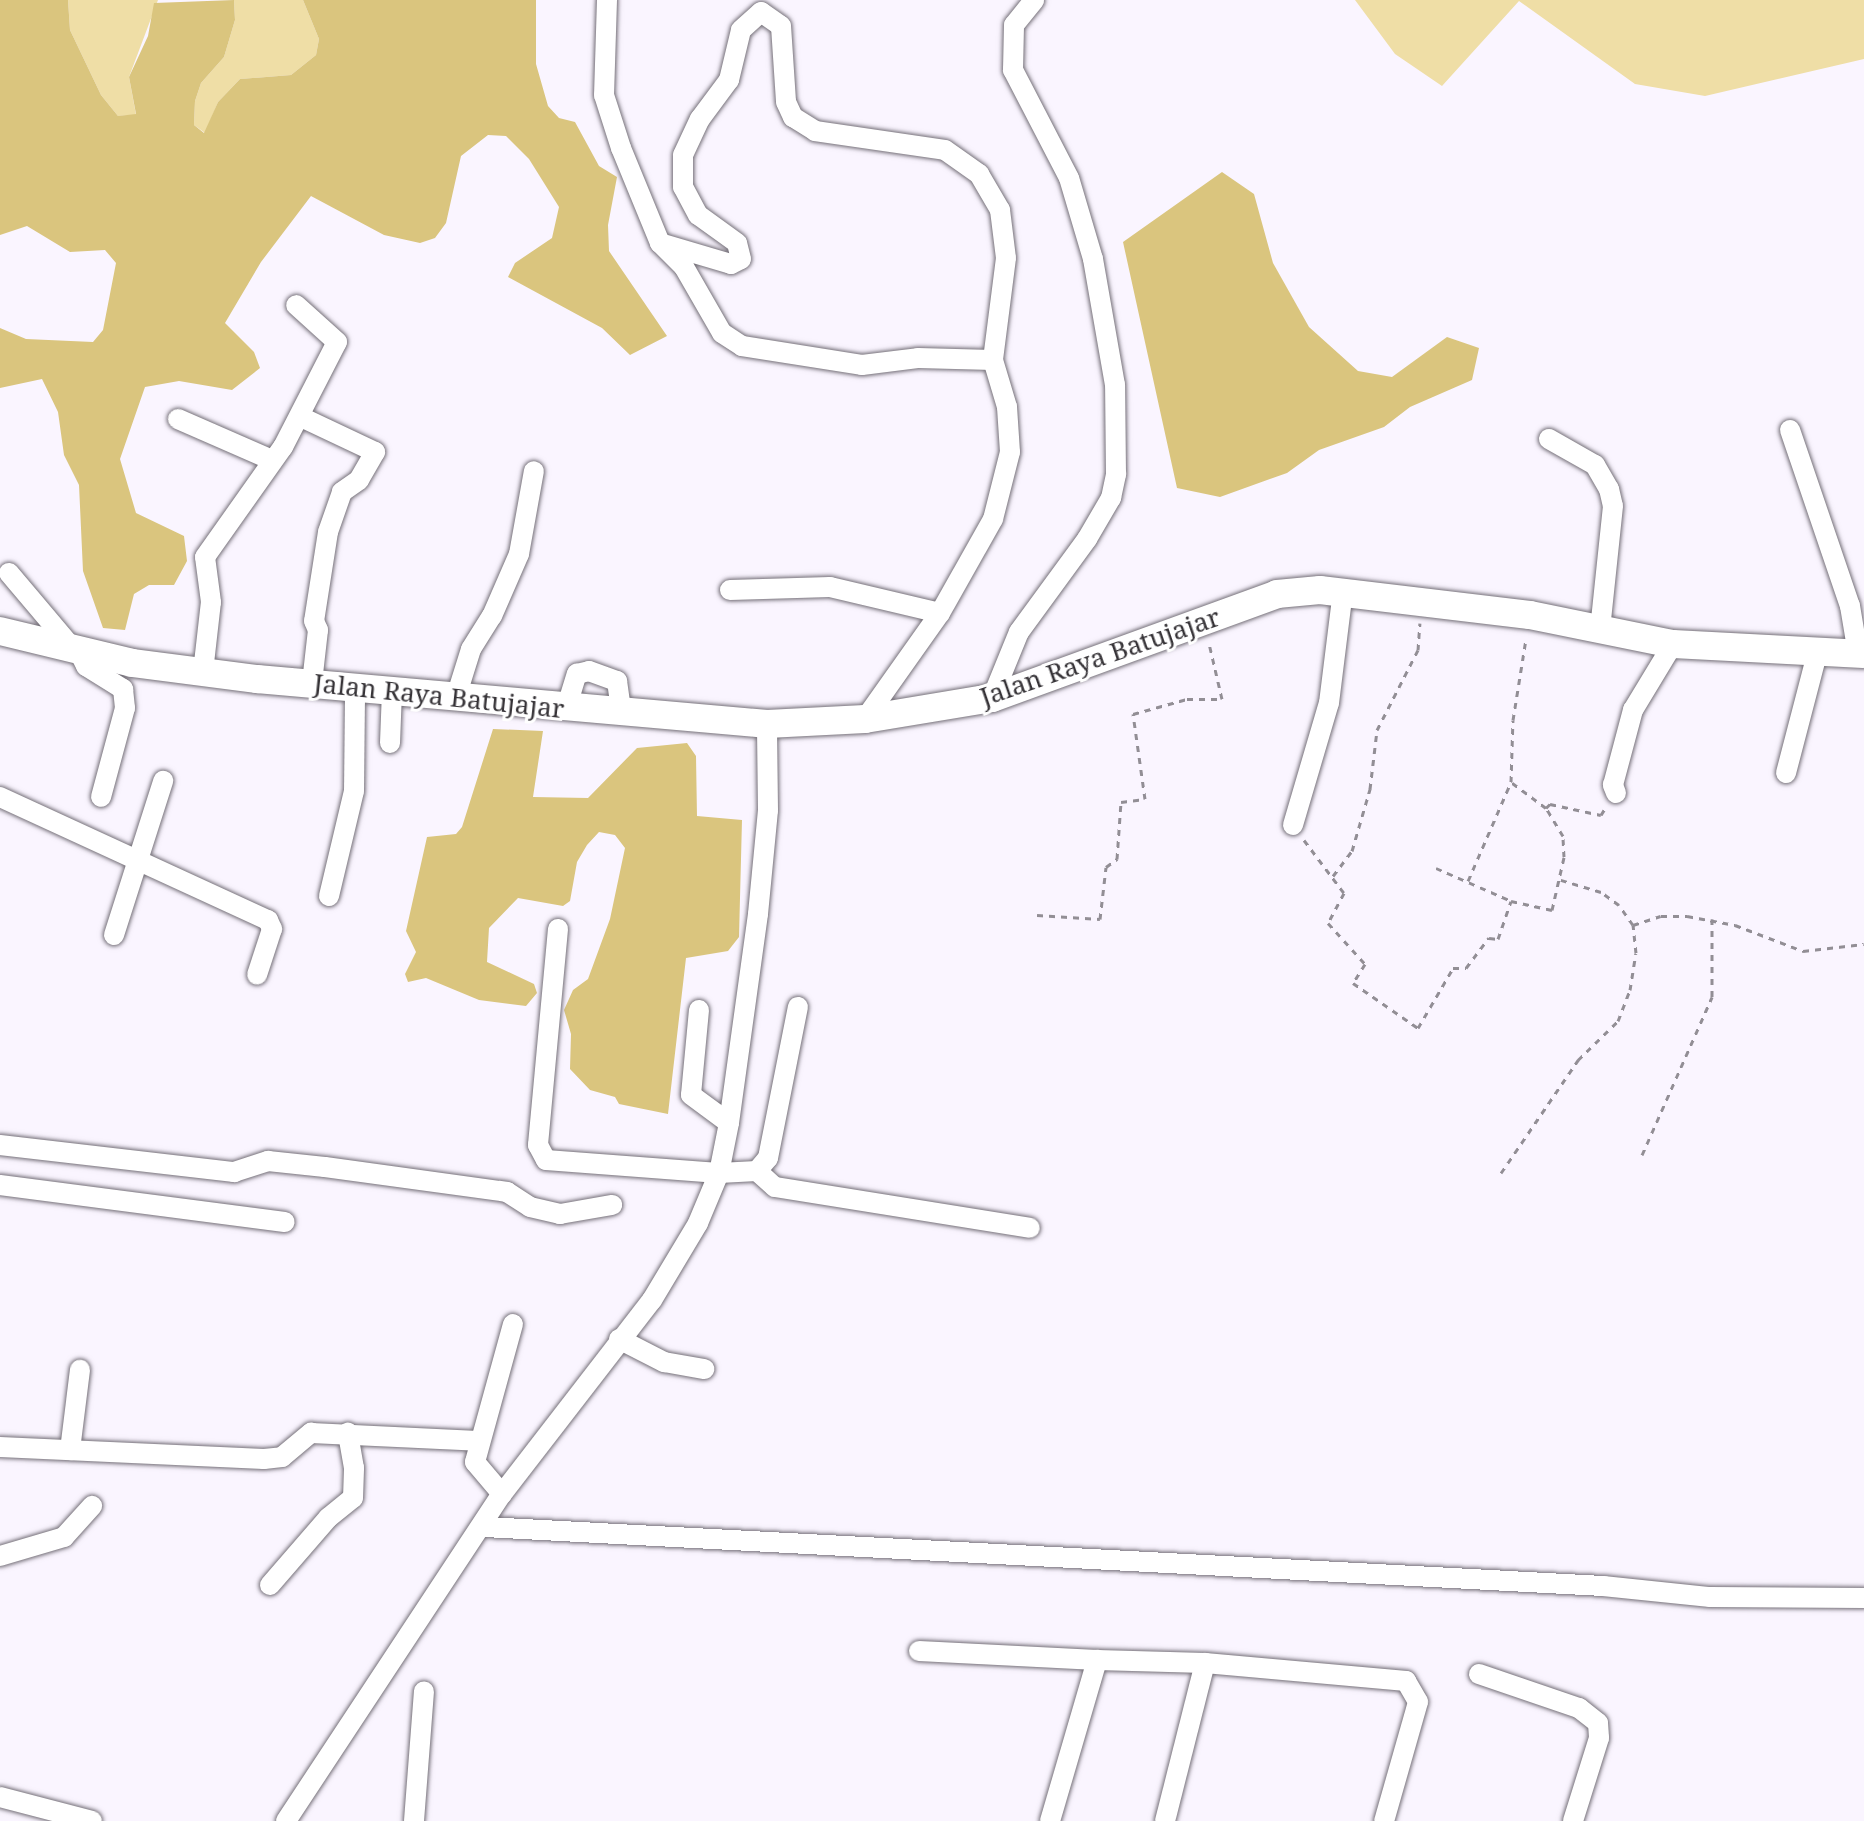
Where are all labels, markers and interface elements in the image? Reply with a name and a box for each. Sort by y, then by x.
street label: Jalan Raya Batujajar [976,601,1224,713]
street label: Jalan Raya Batujajar [312,667,566,725]

